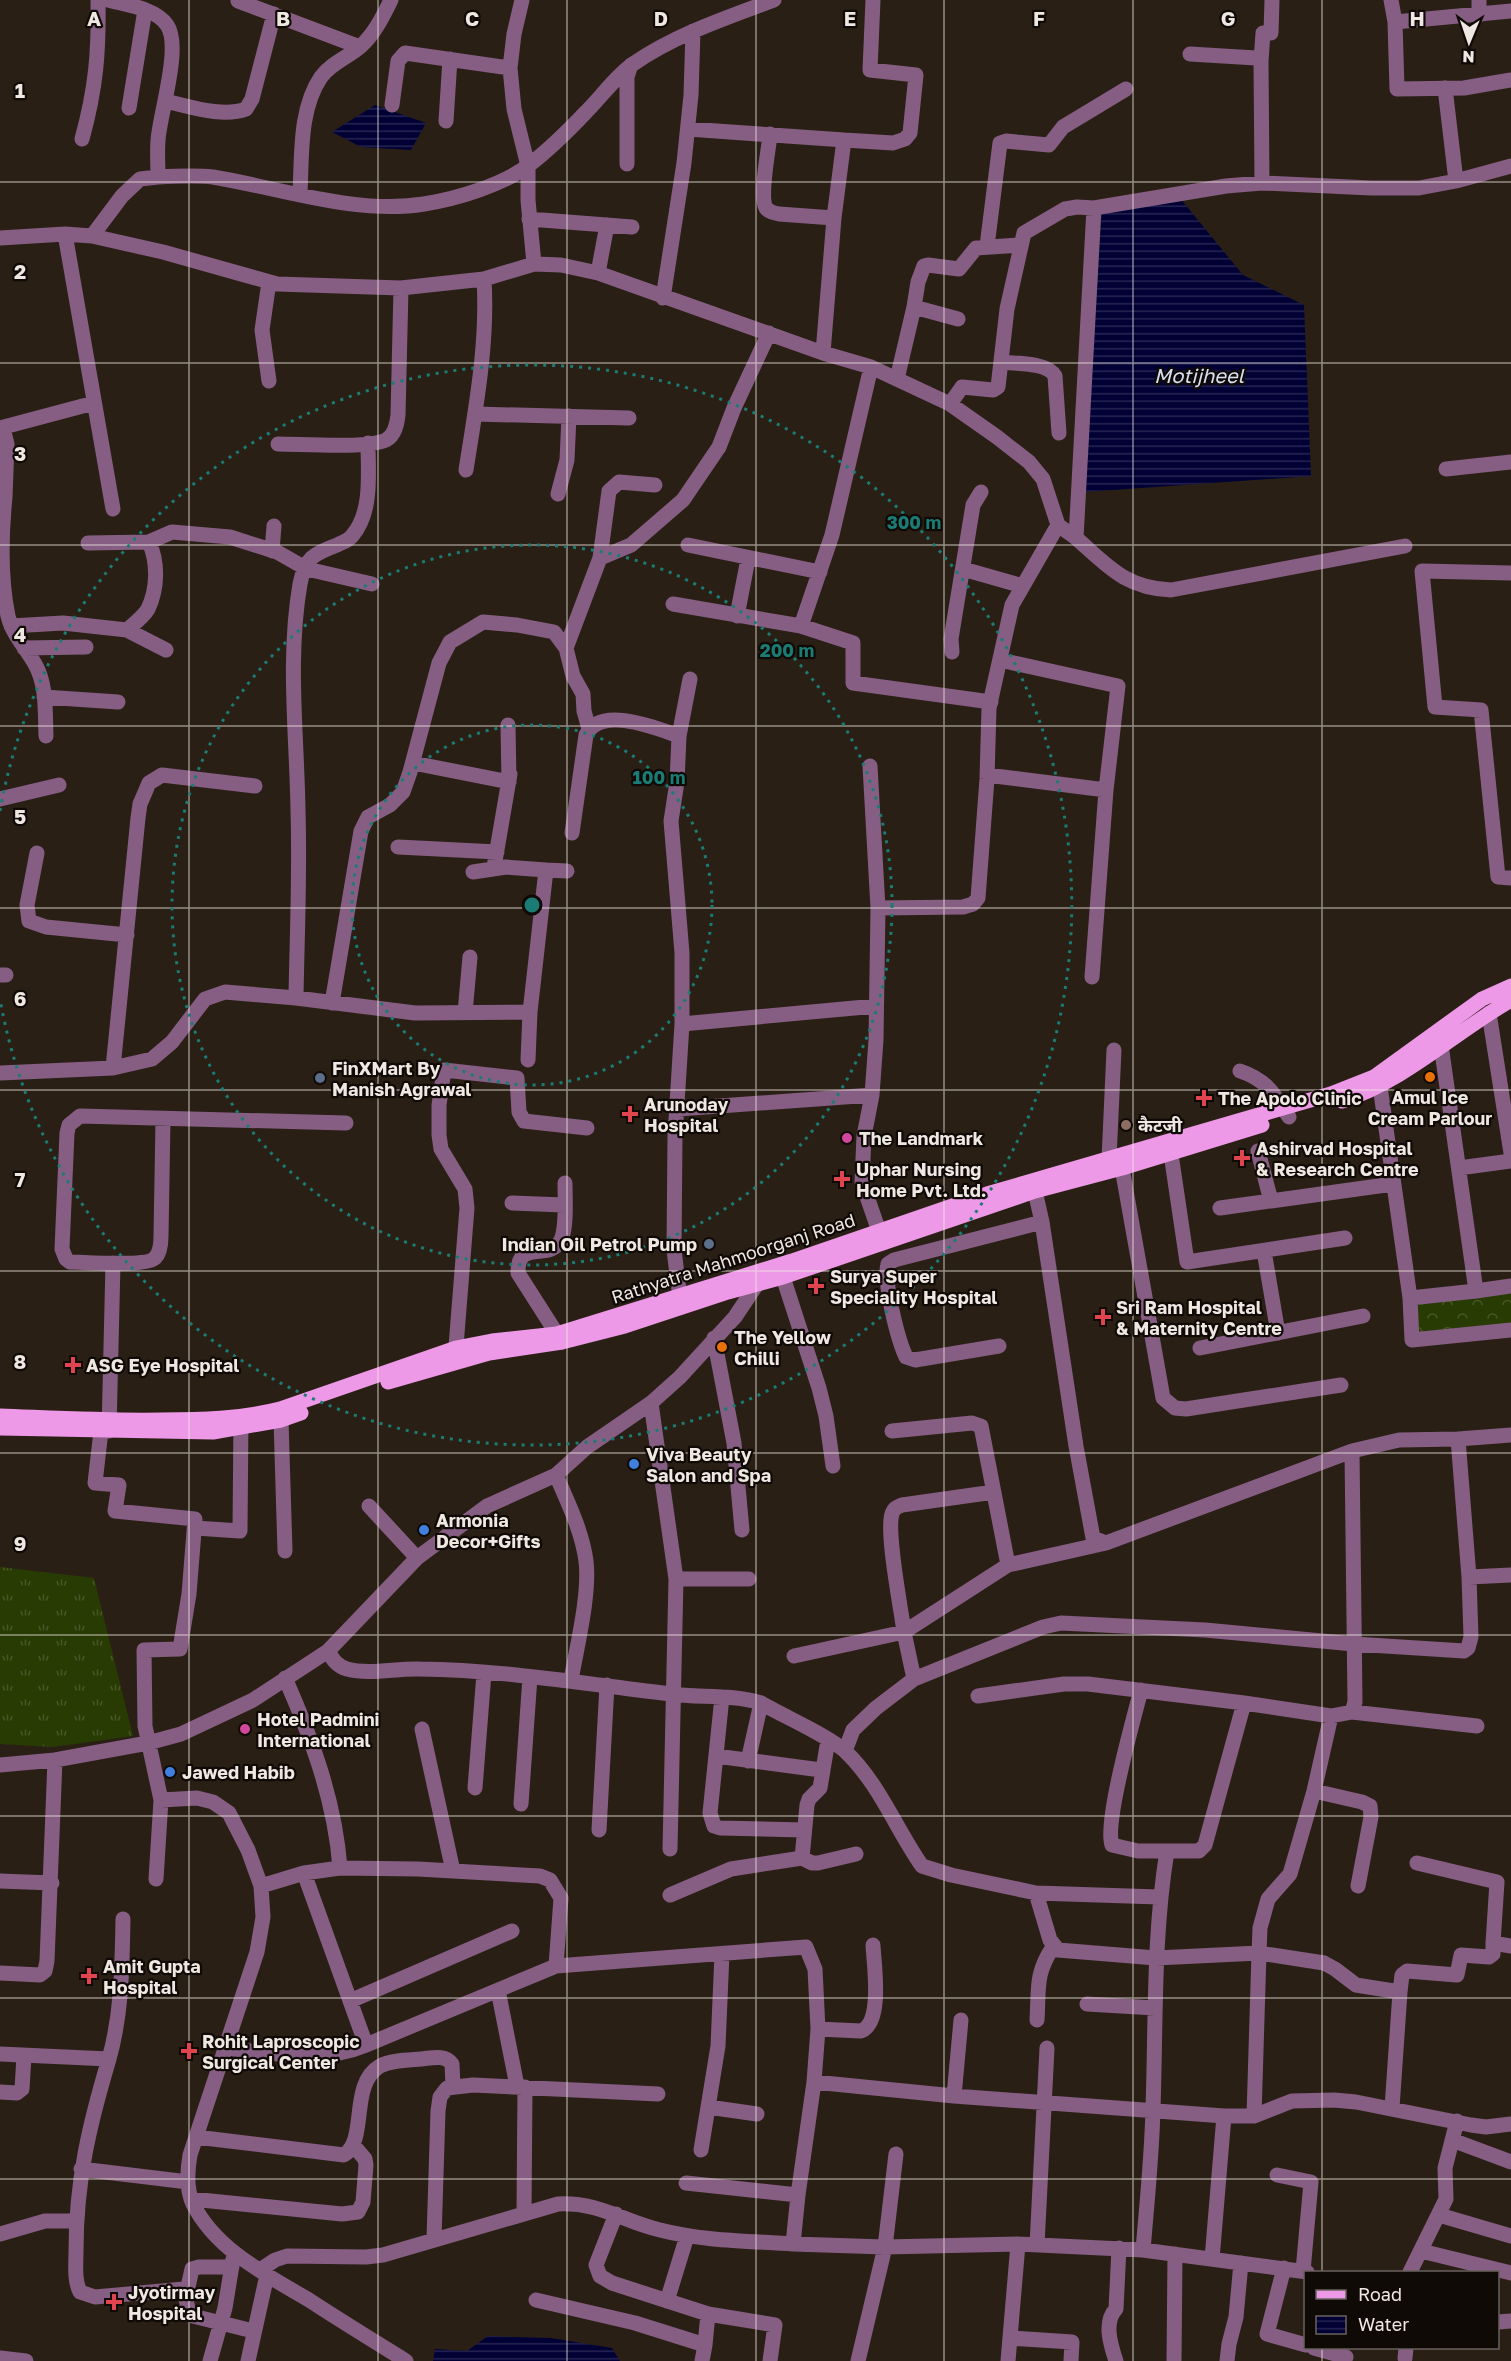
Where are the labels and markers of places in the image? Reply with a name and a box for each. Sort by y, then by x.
centre of rings [522,895,542,915]
place label: FinXMart By Manish Agrawal [332,1057,471,1100]
marker: Amul Ice Cream Parlour [1423,1070,1437,1084]
marker: FinXMart By Manish Agrawal [313,1071,327,1085]
place label: Amul Ice Cream Parlour [1368,1086,1492,1129]
place label: The Apolo Clinic [1218,1087,1362,1109]
marker: The Apolo Clinic [1195,1089,1213,1107]
place label: Arunoday Hospital [644,1093,728,1136]
marker: Arunoday Hospital [621,1105,639,1123]
place label: कैटजी [1138,1114,1183,1136]
marker: कैटजी [1119,1118,1133,1132]
place label: The Landmark [859,1127,984,1149]
marker: The Landmark [840,1131,854,1145]
place label: Ashirvad Hospital & Research Centre [1256,1137,1419,1180]
marker: Ashirvad Hospital & Research Centre [1233,1149,1251,1167]
place label: Uphar Nursing Home Pvt. Ltd. [856,1158,987,1201]
marker: Uphar Nursing Home Pvt. Ltd. [833,1170,851,1188]
place label: Indian Oil Petrol Pump [502,1233,697,1255]
marker: Indian Oil Petrol Pump [702,1237,716,1251]
place label: Surya Super Speciality Hospital [830,1265,997,1308]
marker: Surya Super Speciality Hospital [807,1277,825,1295]
place label: Sri Ram Hospital & Maternity Centre [1116,1296,1282,1339]
marker: Sri Ram Hospital & Maternity Centre [1094,1308,1112,1326]
place label: The Yellow Chilli [734,1326,831,1369]
marker: The Yellow Chilli [715,1340,729,1354]
place label: ASG Eye Hospital [86,1354,239,1376]
marker: ASG Eye Hospital [64,1356,82,1374]
place label: Viva Beauty Salon and Spa [646,1443,771,1486]
marker: Viva Beauty Salon and Spa [627,1457,641,1471]
place label: Armonia Decor+Gifts [436,1509,540,1552]
marker: Armonia Decor+Gifts [417,1523,431,1537]
place label: Hotel Padmini International [257,1708,380,1751]
marker: Hotel Padmini International [238,1722,252,1736]
place label: Jawed Habib [182,1761,295,1783]
marker: Jawed Habib [163,1765,177,1779]
place label: Amit Gupta Hospital [103,1955,201,1998]
marker: Amit Gupta Hospital [80,1967,98,1985]
place label: Rohit Laproscopic Surgical Center [202,2030,360,2073]
marker: Rohit Laproscopic Surgical Center [180,2042,198,2060]
place label: Jyotirmay Hospital [128,2281,215,2324]
marker: Jyotirmay Hospital [105,2293,123,2311]

